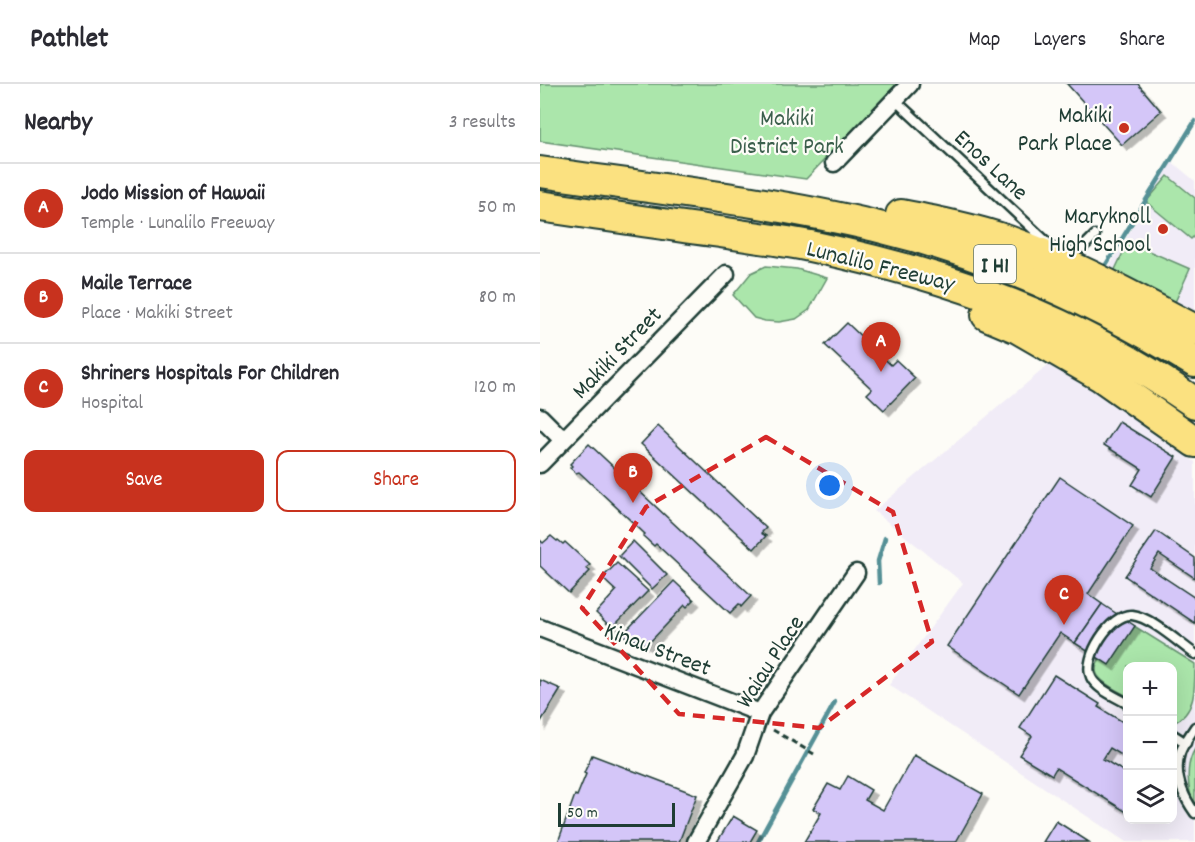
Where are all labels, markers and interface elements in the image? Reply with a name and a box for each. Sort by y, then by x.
text: Pathlet [30,21,108,61]
text: Map [969,26,1000,56]
text: Layers [1033,26,1086,56]
text: Share [1119,26,1165,56]
place label: Makiki Park Place [1018,100,1112,162]
park label: Makiki District Park [730,103,844,165]
text: Nearby [24,105,92,142]
text: 3 results [449,109,516,137]
marker: Makiki Park Place [1117,121,1131,135]
street label: Enos Lane [945,123,1035,210]
text: Jodo Mission of Hawaii [81,179,265,210]
text: A [38,194,49,222]
text: 50 m [478,194,516,222]
place label: Maryknoll High School [1049,201,1151,263]
text: Temple · Lunalilo Freeway [81,210,274,238]
marker: Maryknoll High School [1156,222,1170,236]
street label: Lunalilo Freeway [803,233,959,303]
road number: I H1 [974,245,1016,283]
text: Maile Terrace [81,269,192,300]
text: B [39,284,48,312]
text: 80 m [479,284,516,312]
text: Place · Makiki Street [81,300,233,328]
street label: Makiki Street [565,300,671,408]
pin: A [862,322,900,372]
text: Shriners Hospitals For Children [81,359,339,390]
text: C [39,374,48,402]
text: 120 m [474,374,516,402]
text: Hospital [81,390,143,418]
button: Save [24,450,264,512]
button: Share [276,450,516,512]
pin: B [614,454,652,503]
your location [815,471,844,500]
pin: C [1044,576,1084,625]
street label: Waiau Place [729,610,814,716]
street label: Kinau Street [599,615,715,687]
map controls [1123,662,1177,824]
button: + [1123,662,1177,716]
button: − [1123,716,1177,770]
button: layers [1123,770,1177,824]
scale bar [558,800,675,828]
text: 50 m [567,802,598,825]

